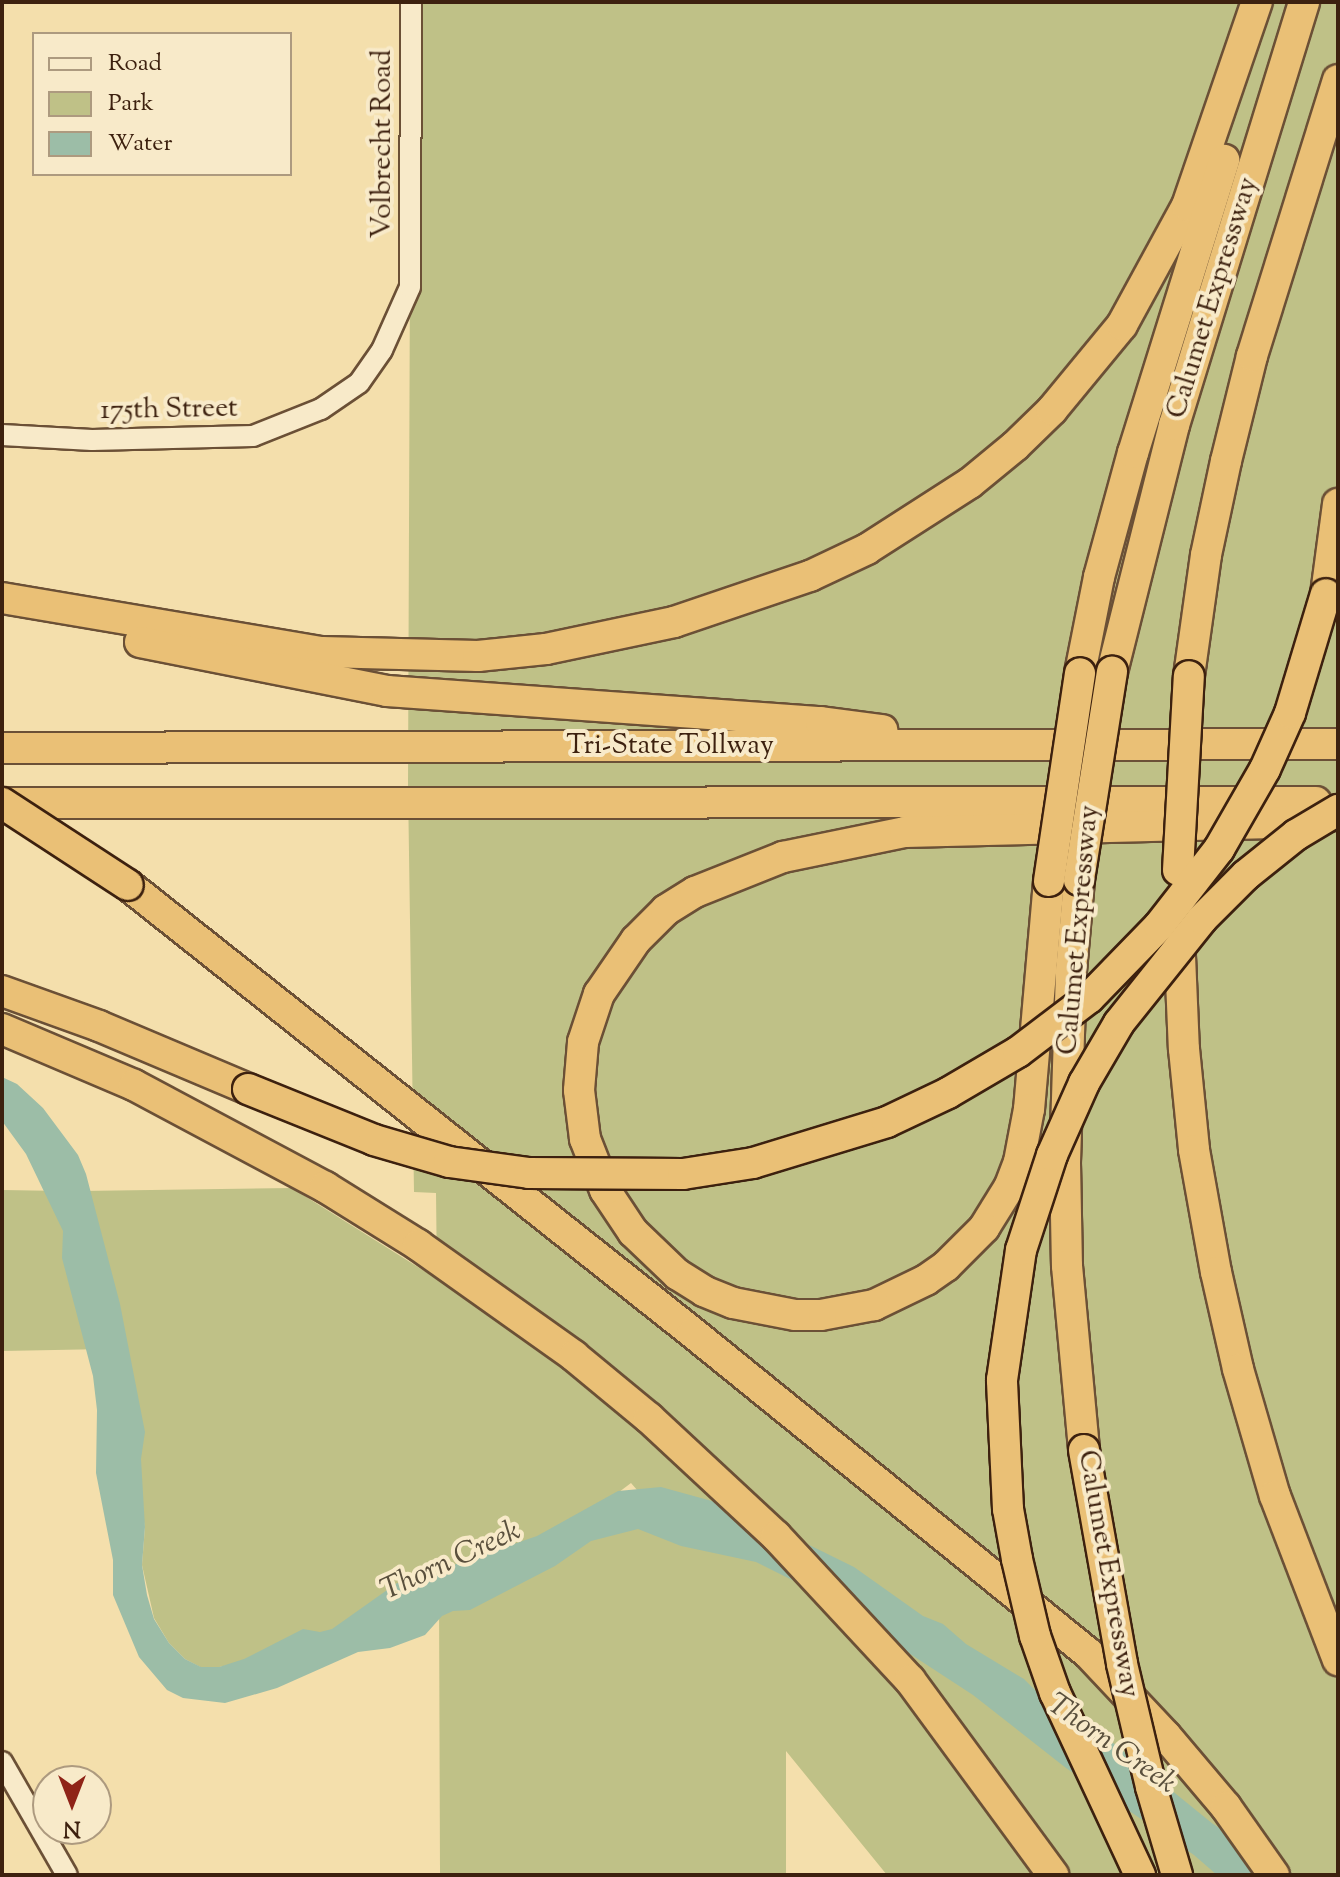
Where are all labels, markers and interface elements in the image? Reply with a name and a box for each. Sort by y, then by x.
legend [32,32,292,176]
text: Road [108,47,162,81]
street label: Volbrecht Road [366,49,400,239]
text: Park [108,87,154,121]
text: Water [108,127,172,161]
street label: Calumet Expressway [1160,173,1266,423]
street label: 175th Street [100,392,238,428]
street label: Tri-State Tollway [566,729,774,763]
street label: Calumet Expressway [1051,804,1107,1056]
street label: Calumet Expressway [1070,1448,1146,1700]
water label: Thorn Creek [376,1514,526,1610]
water label: Thorn Creek [1039,1687,1183,1803]
north arrow [32,1765,112,1845]
text: N [63,1811,81,1843]

